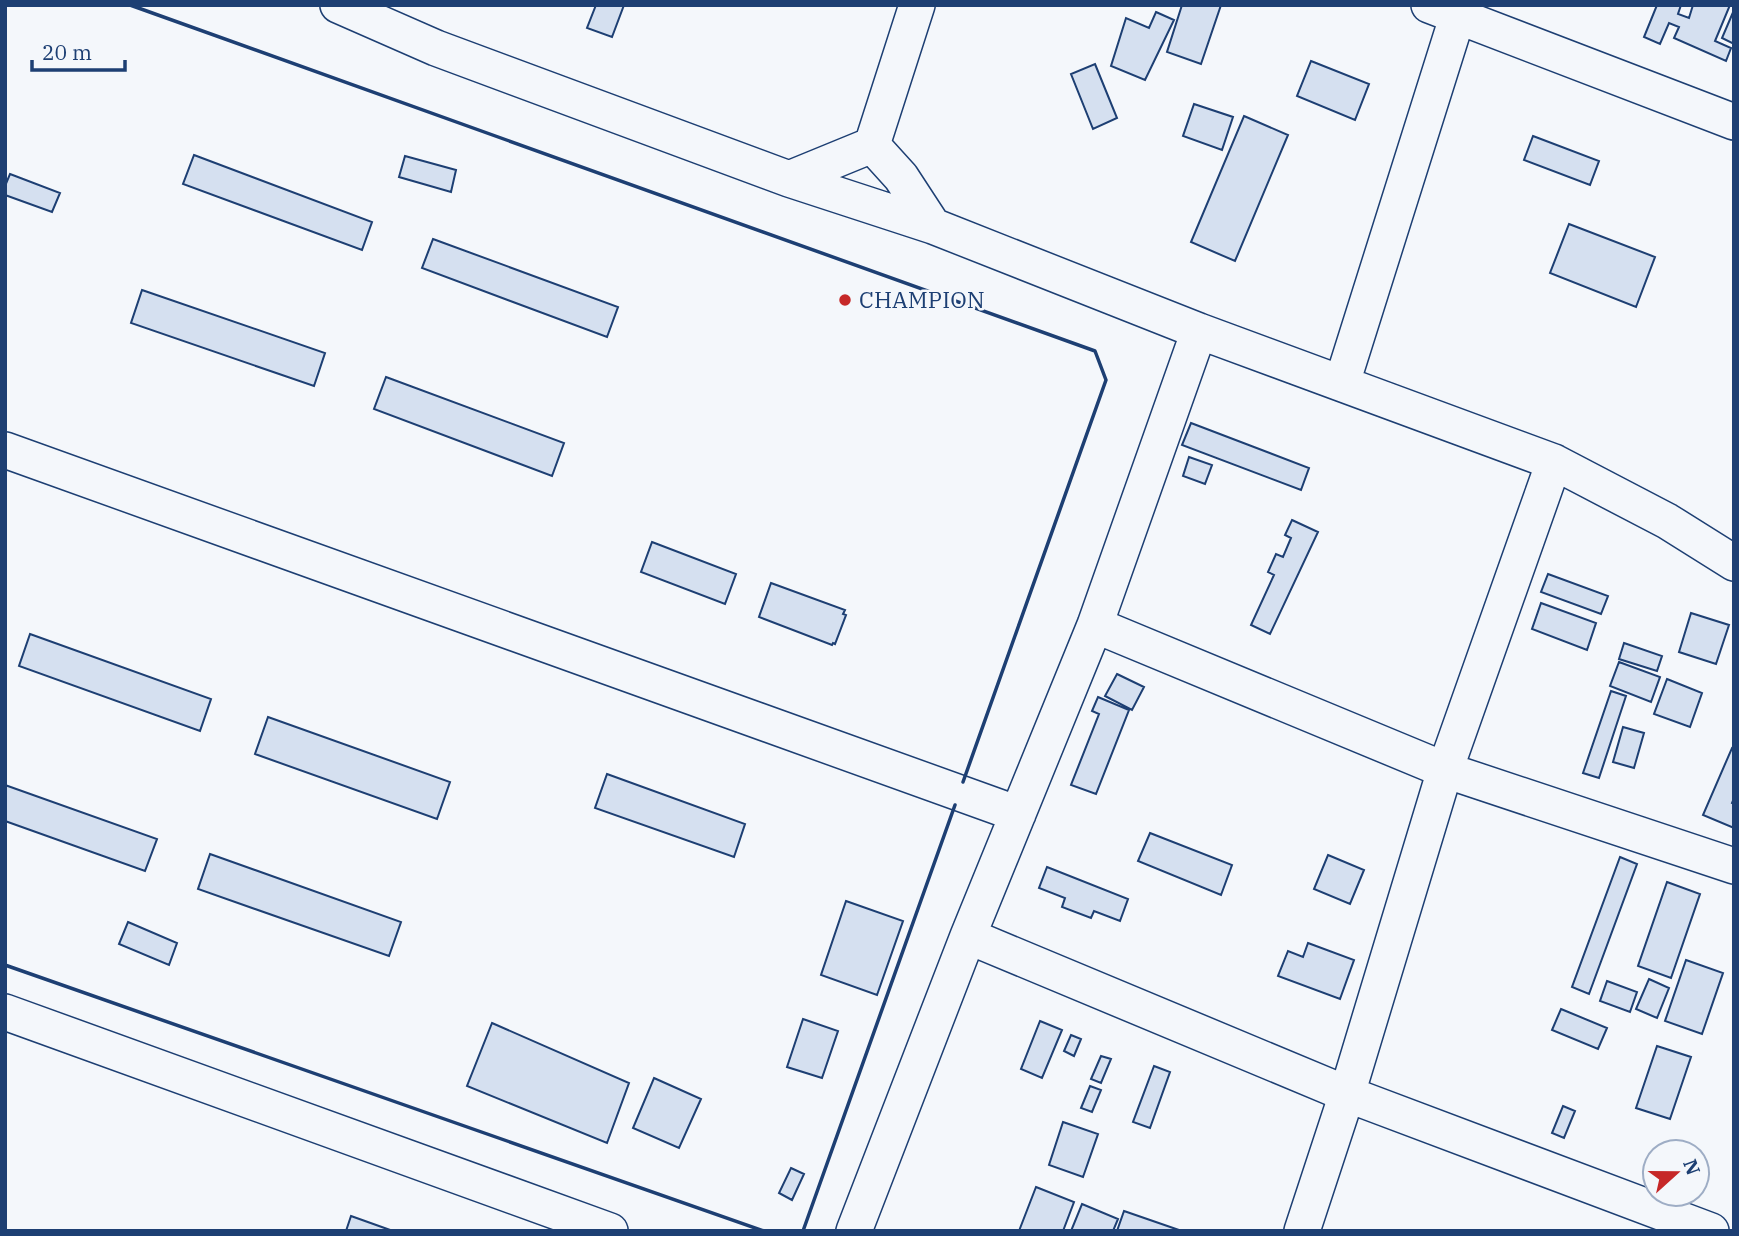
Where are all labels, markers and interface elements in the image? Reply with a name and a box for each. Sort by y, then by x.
scale bar [32,28,124,72]
text: 20 m [42,38,92,66]
place label: CHAMPION [859,284,985,314]
marker: CHAMPION [837,292,853,308]
north arrow [1641,1138,1711,1208]
text: N [1678,1156,1706,1178]

